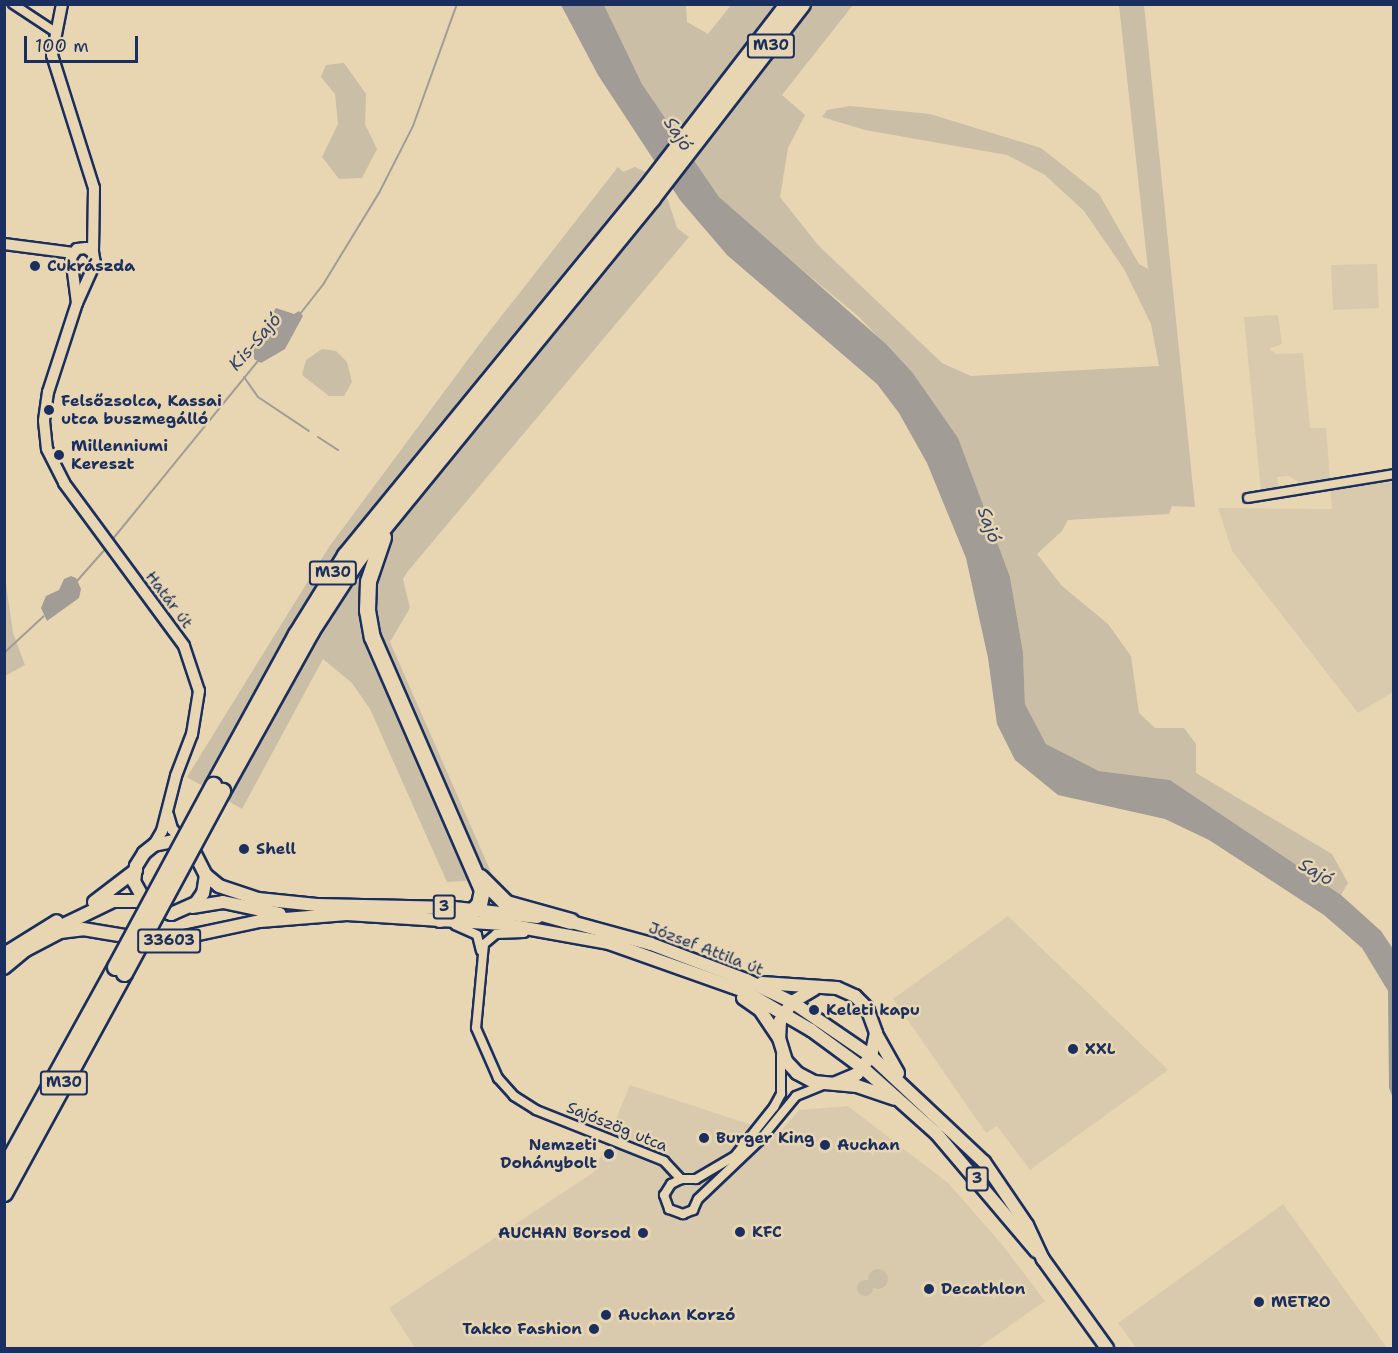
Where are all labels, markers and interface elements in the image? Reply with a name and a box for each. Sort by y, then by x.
scale bar [27,24,141,62]
text: 100 m [35,34,89,58]
road number: M30 [746,34,796,58]
water label: Sajó [659,113,697,155]
place label: Cukrászda [47,256,135,276]
marker: Cukrászda [28,259,42,273]
water label: Kis-Sajó [224,309,286,375]
place label: Felsőzsolca, Kassai utca buszmegálló [61,391,222,429]
marker: Felsőzsolca, Kassai utca buszmegálló [42,403,56,417]
place label: Millenniumi Kereszt [71,436,168,474]
marker: Millenniumi Kereszt [52,448,66,462]
water label: Sajó [973,504,1005,546]
road number: M30 [308,561,358,585]
street label: Határ út [141,568,197,632]
place label: Shell [256,839,296,859]
marker: Shell [237,842,251,856]
water label: Sajó [1295,854,1337,890]
road number: 3 [432,895,456,919]
street label: József Attila út [646,918,766,980]
road number: 33603 [136,929,202,953]
place label: Keleti kapu [826,1000,920,1020]
marker: Keleti kapu [807,1003,821,1017]
place label: XXL [1085,1039,1115,1059]
marker: XXL [1066,1042,1080,1056]
road number: M30 [38,1071,90,1095]
street label: Sajószög utca [564,1098,670,1156]
place label: Burger King [716,1128,814,1148]
marker: Burger King [697,1131,711,1145]
place label: Nemzeti Dohánybolt [500,1135,597,1173]
place label: Auchan [837,1135,900,1155]
marker: Auchan [818,1138,832,1152]
marker: Nemzeti Dohánybolt [602,1147,616,1161]
road number: 3 [965,1167,989,1191]
place label: KFC [752,1222,782,1242]
place label: AUCHAN Borsod [498,1223,631,1243]
marker: KFC [733,1225,747,1239]
marker: AUCHAN Borsod [636,1226,650,1240]
place label: Decathlon [941,1279,1025,1299]
marker: Decathlon [922,1282,936,1296]
place label: METRO [1271,1292,1331,1312]
marker: METRO [1252,1295,1266,1309]
place label: Auchan Korzó [618,1305,735,1325]
marker: Auchan Korzó [599,1308,613,1322]
place label: Takko Fashion [462,1319,582,1339]
marker: Takko Fashion [587,1322,601,1336]

